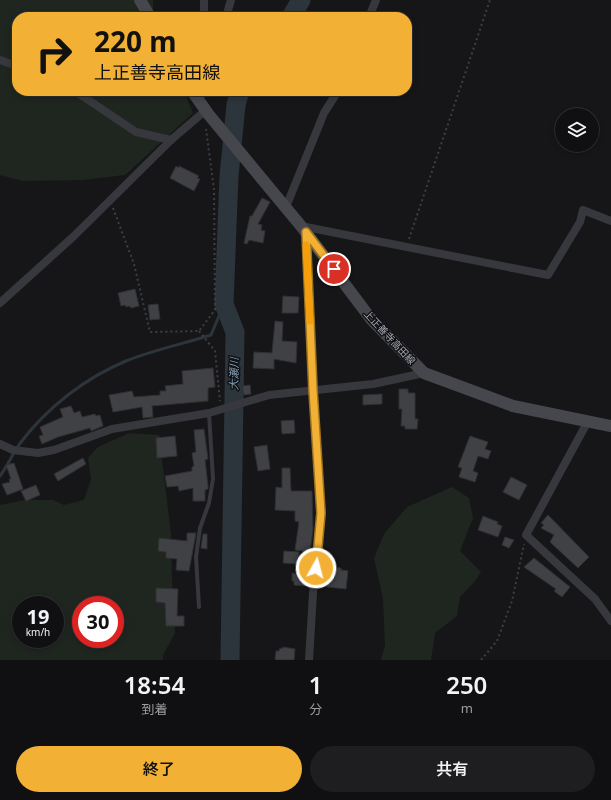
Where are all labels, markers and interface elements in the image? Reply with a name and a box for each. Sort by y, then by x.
text: 220 m [94,22,177,60]
icon: right [28,28,80,80]
text: 上正善寺高田線 [94,60,220,84]
map controls [555,108,599,152]
button: layers [555,108,599,152]
pin [317,252,351,286]
icon: arrive [323,258,345,280]
street label: 上正善寺高田線 [361,307,419,367]
water label: 大瀬川 [226,356,241,391]
position arrow [295,547,337,589]
speed limit sign: 30 [72,596,124,648]
text: 19 [27,603,49,630]
text: km/h [26,625,50,639]
text: 18:54 [124,668,185,701]
text: 1 [309,668,323,701]
text: 250 [446,668,487,701]
text: m [461,699,473,717]
text: 到着 [141,700,167,718]
text: 分 [309,700,322,718]
button: 終了 [16,746,302,792]
button: 共有 [310,746,595,792]

